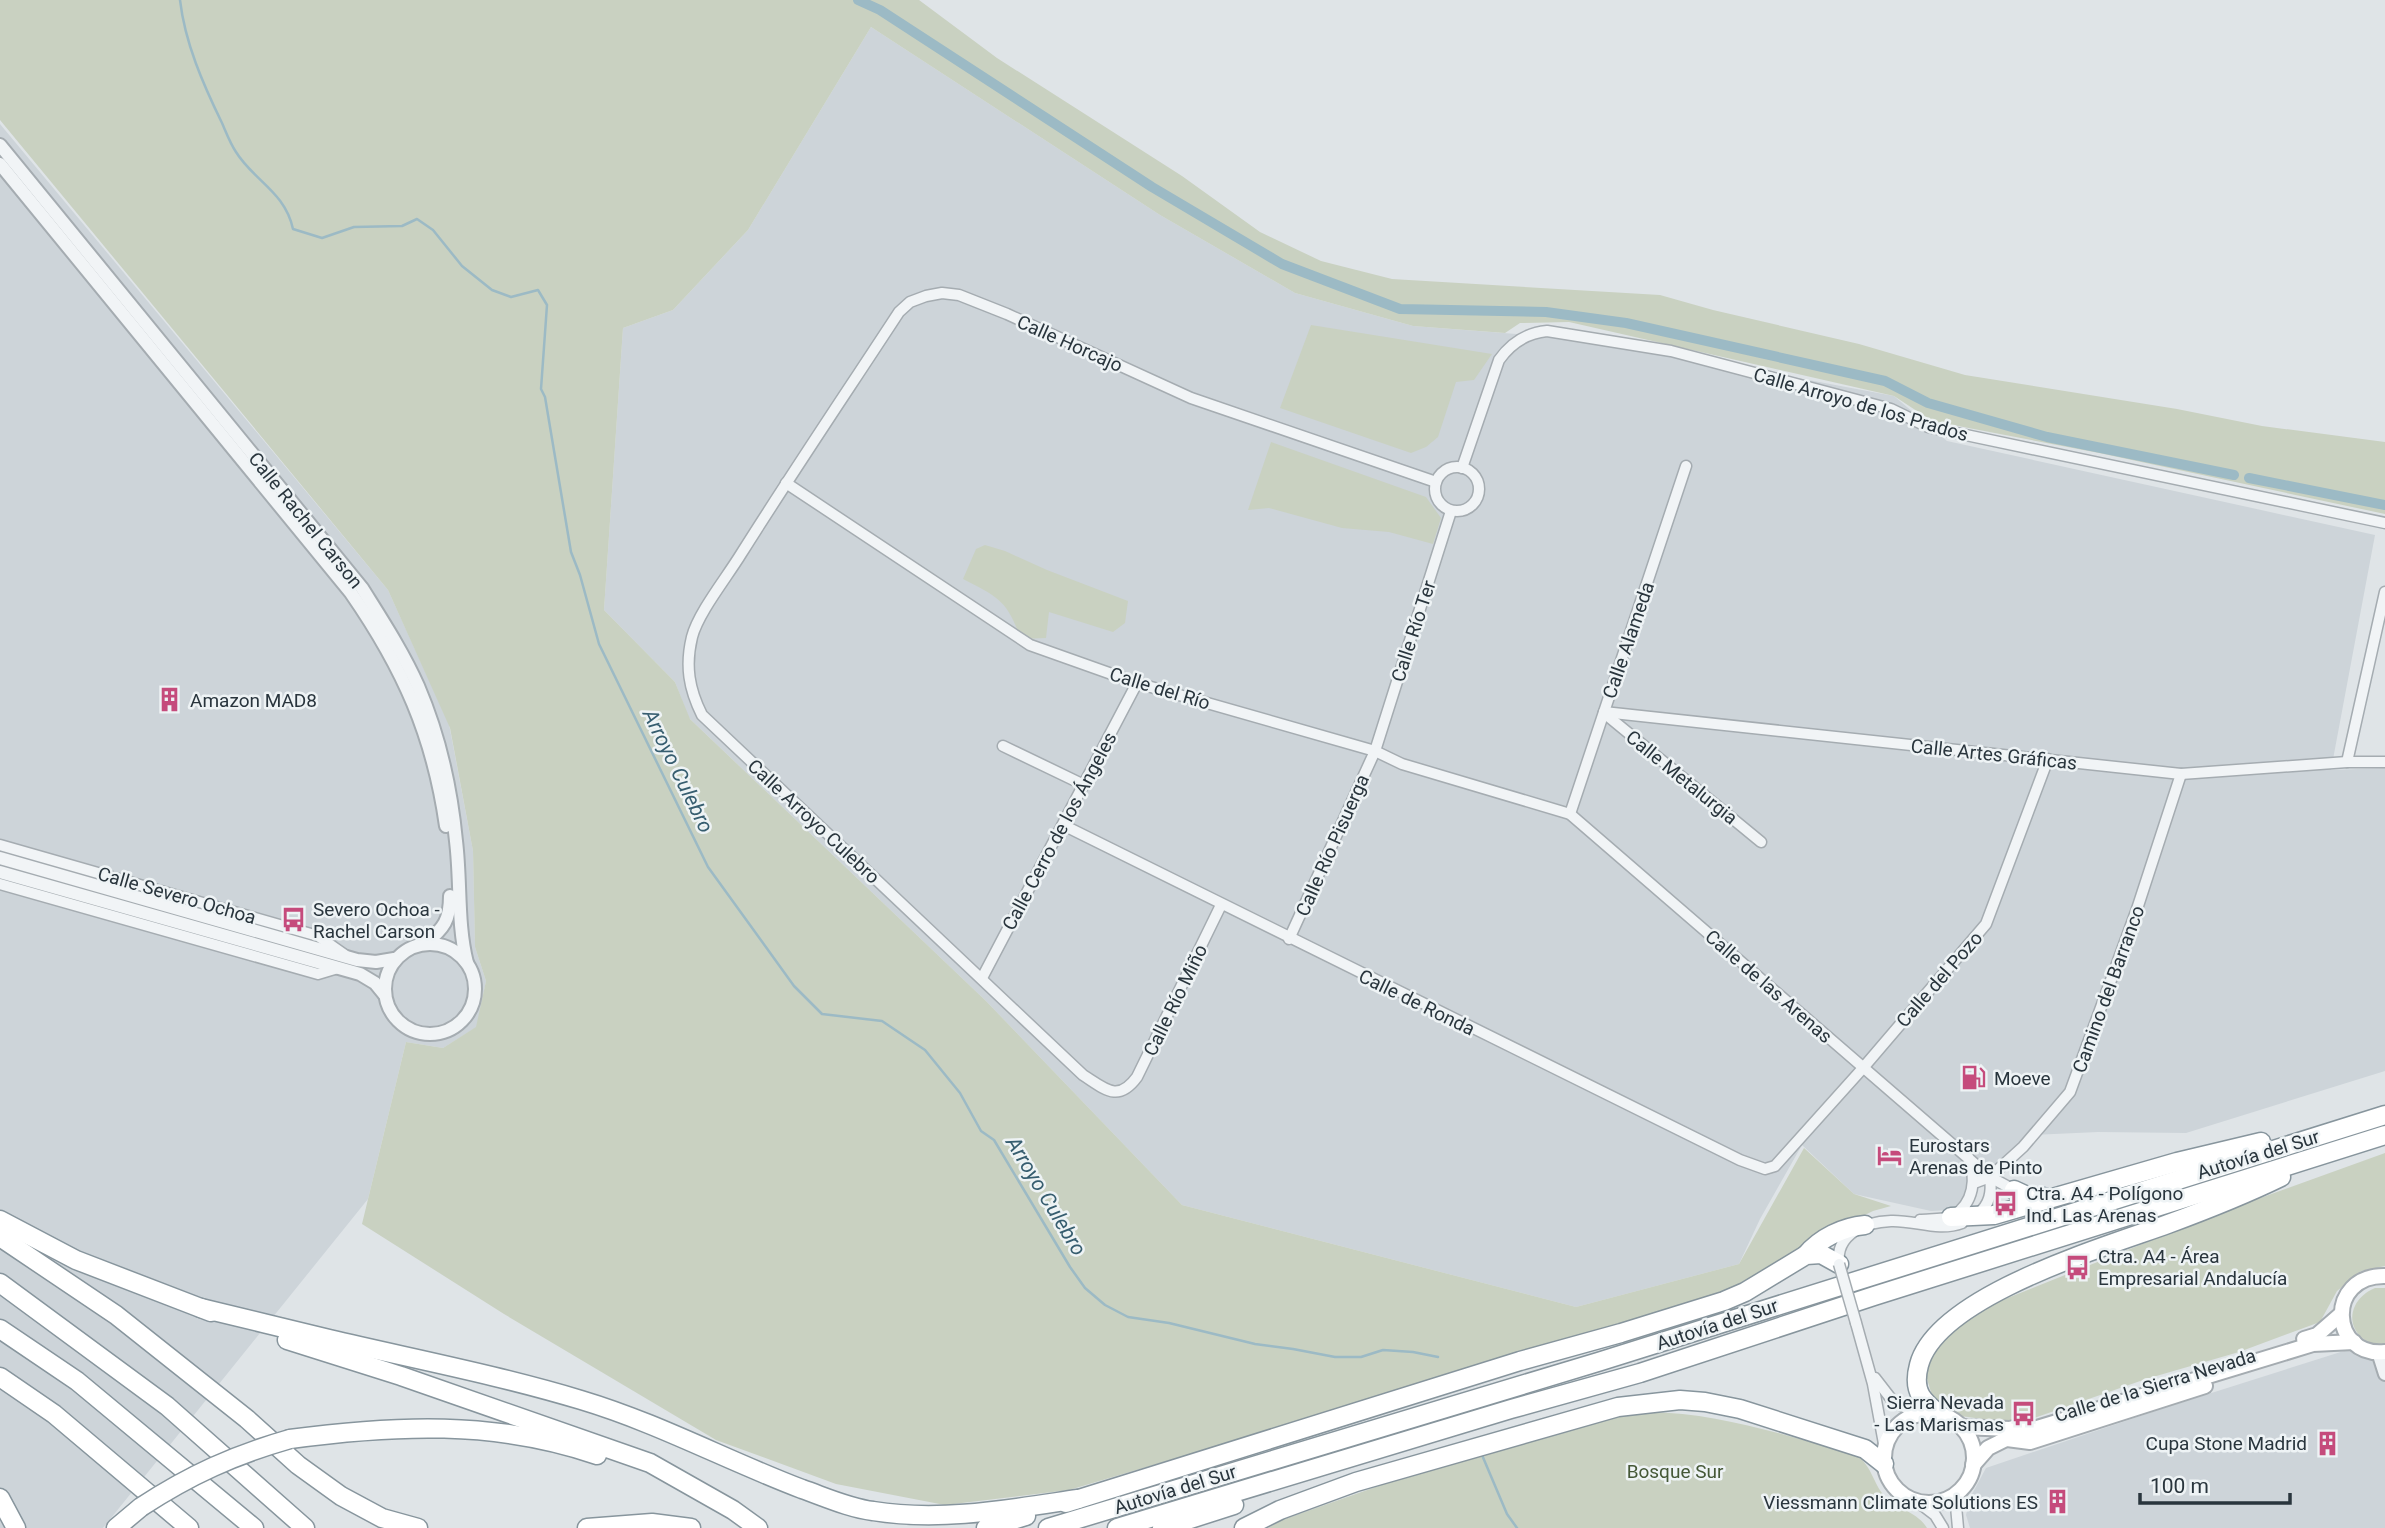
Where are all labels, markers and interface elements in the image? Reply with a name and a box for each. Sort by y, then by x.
street label: Calle Horcajo [1013,310,1126,377]
street label: Calle Arroyo de los Prados [1751,363,1971,446]
street label: Calle Rachel Carson [244,447,368,593]
street label: Calle Río Ter [1386,577,1441,685]
street label: Calle Alameda [1598,579,1659,702]
street label: Calle del Río [1107,662,1213,715]
building icon: Amazon MAD8 [156,686,184,714]
place label: Amazon MAD8 [190,689,317,712]
water label: Arroyo Culebro [637,704,718,837]
street label: Calle Metalurgia [1621,725,1742,829]
street label: Calle Cerro de los Ángeles [997,728,1121,934]
street label: Calle Artes Gráficas [1910,734,2078,775]
street label: Calle Arroyo Culebro [743,754,884,889]
street label: Calle Río Pisuerga [1291,771,1374,920]
street label: Calle Severo Ochoa [95,862,259,929]
place label: Severo Ochoa - Rachel Carson [313,898,440,943]
street label: Camino del Barranco [2067,902,2149,1076]
bus stop icon: Severo Ochoa - Rachel Carson [279,906,307,934]
street label: Calle de las Arenas [1700,925,1837,1048]
street label: Calle del Pozo [1891,927,1987,1032]
street label: Calle Río Miño [1139,941,1212,1060]
street label: Calle de Ronda [1355,964,1479,1040]
fuel station icon: Moeve [1960,1064,1988,1092]
place label: Moeve [1994,1067,2051,1090]
street label: Autovía del Sur [2194,1125,2323,1184]
water label: Arroyo Culebro [1001,1131,1091,1260]
place label: Eurostars Arenas de Pinto [1909,1134,2043,1179]
hotel icon: Eurostars Arenas de Pinto [1875,1142,1903,1170]
place label: Ctra. A4 - Polígono Ind. Las Arenas [2026,1182,2183,1227]
bus stop icon: Ctra. A4 - Polígono Ind. Las Arenas [1992,1190,2020,1218]
place label: Ctra. A4 - Área Empresarial Andalucía [2098,1245,2287,1290]
bus stop icon: Ctra. A4 - Área Empresarial Andalucía [2064,1253,2092,1281]
street label: Autovía del Sur [1653,1294,1782,1355]
street label: Calle de la Sierra Nevada [2052,1344,2259,1427]
place label: Sierra Nevada - Las Marismas [1874,1391,2004,1436]
bus stop icon: Sierra Nevada - Las Marismas [2010,1399,2038,1427]
building icon: Cupa Stone Madrid [2313,1429,2341,1457]
place label: Cupa Stone Madrid [2146,1432,2307,1455]
street label: Autovía del Sur [1111,1460,1240,1519]
park label: Bosque Sur [1627,1460,1724,1483]
scale bar [2140,1462,2290,1506]
text: 100 m [2150,1474,2209,1498]
building icon: Viessmann Climate Solutions ES [2044,1488,2072,1516]
place label: Viessmann Climate Solutions ES [1763,1491,2038,1514]

